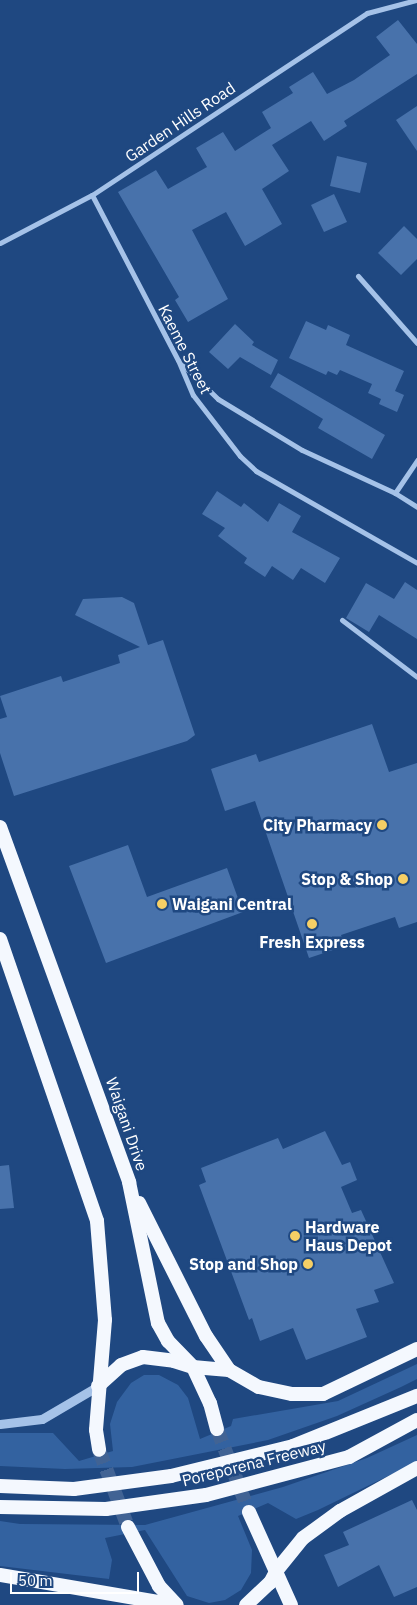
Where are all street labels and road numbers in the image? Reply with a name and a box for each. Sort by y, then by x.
street label: Garden Hills Road [121,78,239,166]
street label: Kaeme Street [154,301,216,397]
street label: Waigani Drive [102,1075,152,1173]
street label: Poreporena Freeway [180,1436,328,1490]

